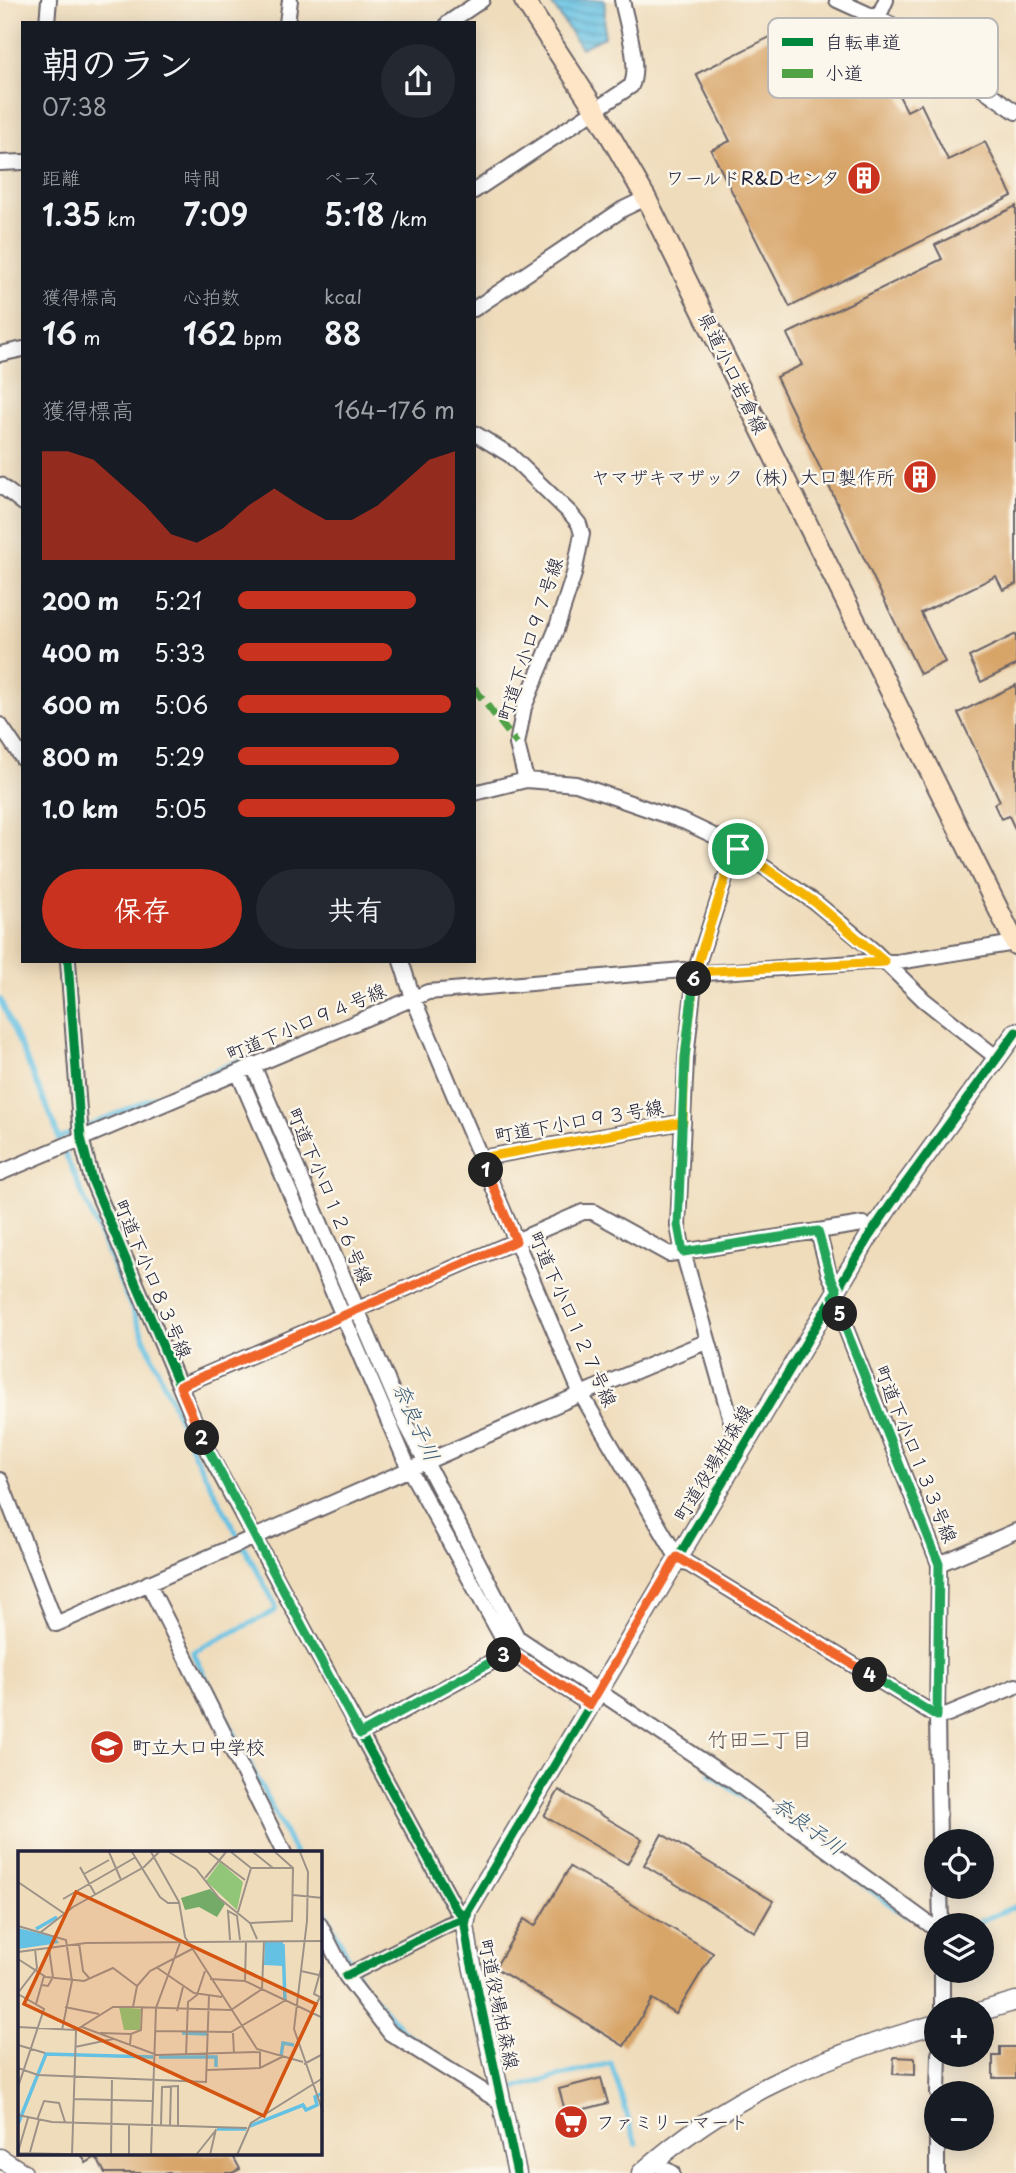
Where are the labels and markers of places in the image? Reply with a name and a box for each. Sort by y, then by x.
building icon: ワールドR&Dセンタ [845,159,883,197]
place label: ワールドR&Dセンタ [666,163,840,191]
building icon: ヤマザキマザック（株）大口製作所 [901,458,939,496]
place label: ヤマザキマザック（株）大口製作所 [591,462,895,490]
pin [708,819,768,879]
pin: 6 [676,962,712,996]
pin: 1 [468,1152,504,1188]
pin: 5 [822,1296,858,1332]
pin: 2 [184,1420,220,1456]
pin: 3 [486,1638,522,1672]
pin: 4 [852,1658,888,1692]
school or university icon: 町立大口中学校 [88,1728,126,1766]
place label: 町立大口中学校 [132,1732,265,1760]
supermarket icon: ファミリーマート [552,2103,590,2141]
place label: ファミリーマート [596,2107,748,2135]

